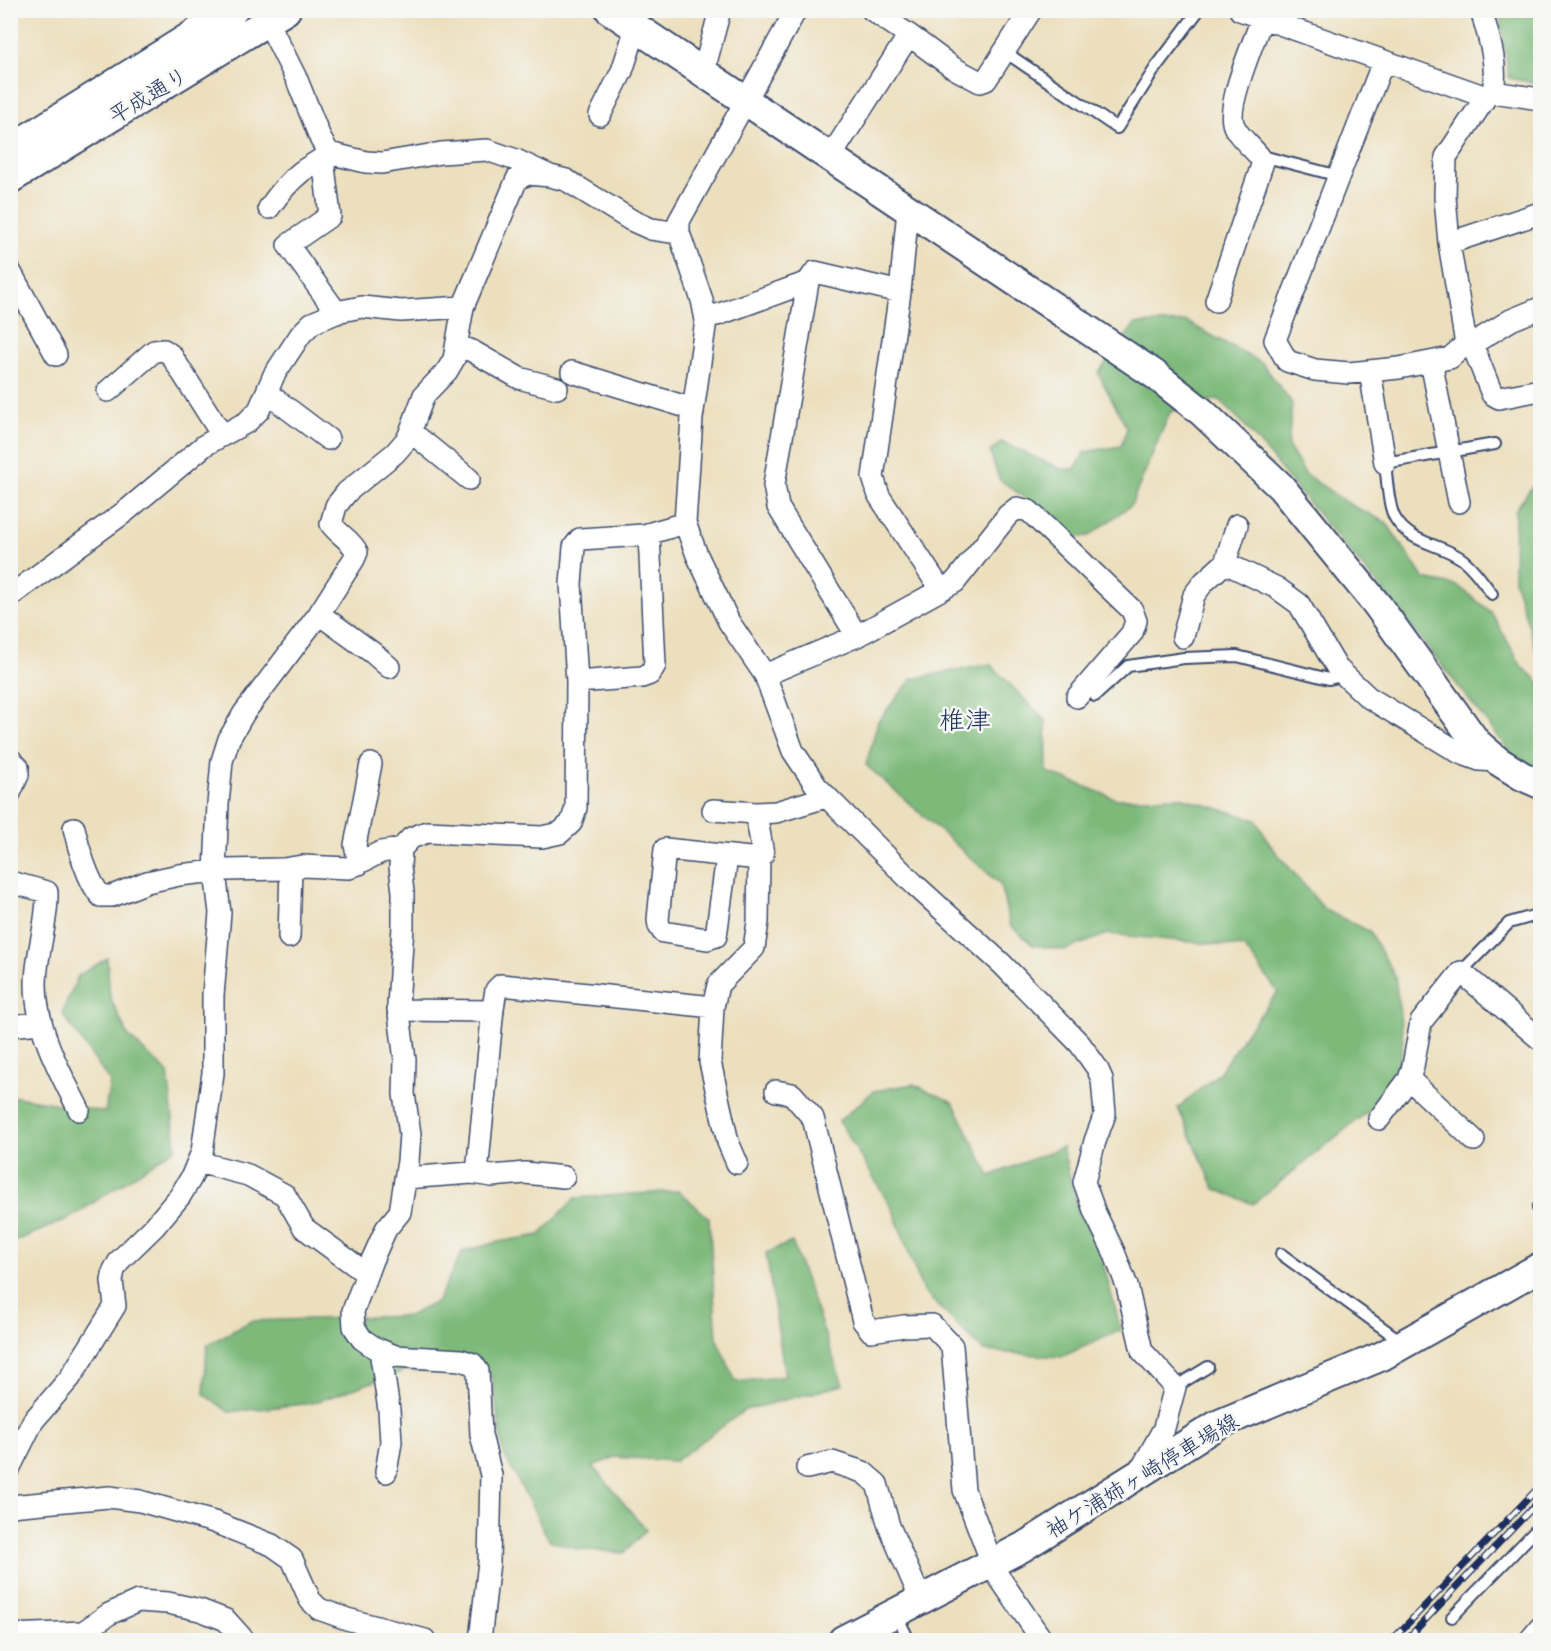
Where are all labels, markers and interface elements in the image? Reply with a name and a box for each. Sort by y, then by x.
street label: 平成通り [104,62,193,130]
district label: 椎津 [939,706,991,736]
street label: 袖ケ浦姉ヶ崎停車場線 [1042,1408,1244,1544]

